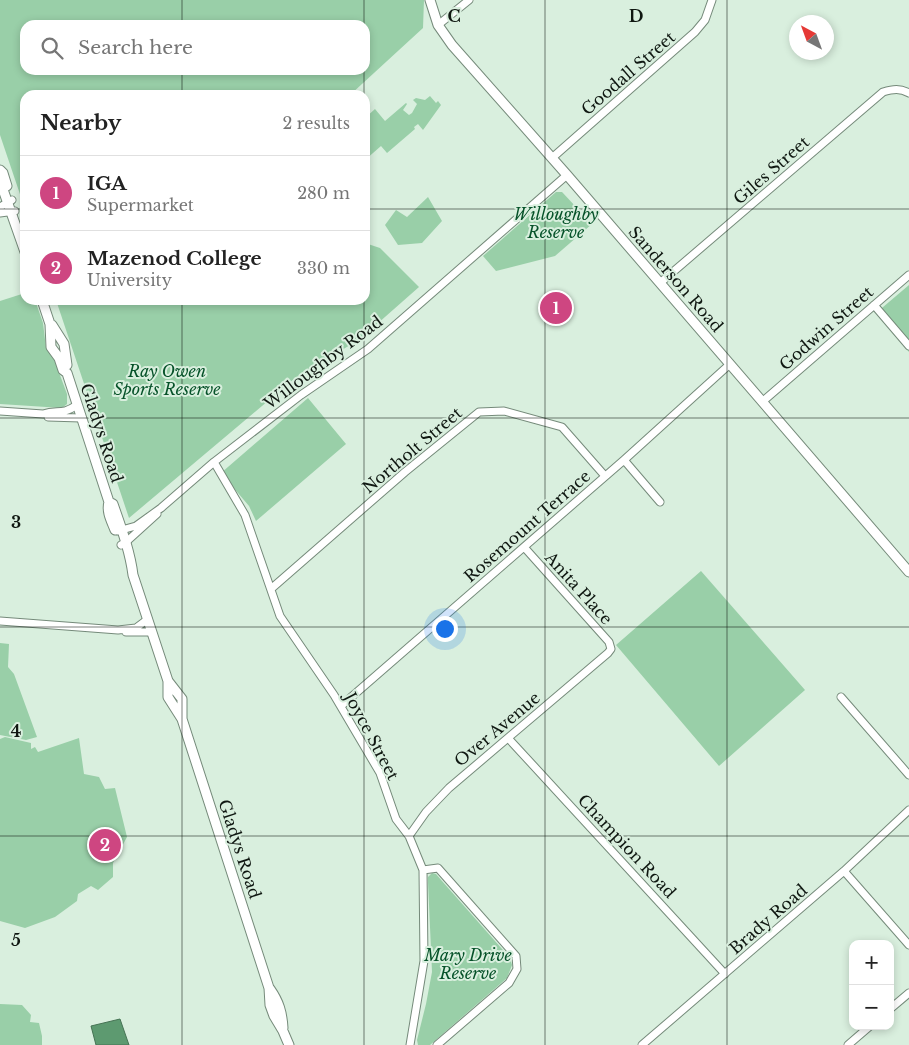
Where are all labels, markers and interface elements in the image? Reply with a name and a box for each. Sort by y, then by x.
text: C [447,6,461,26]
text: D [629,6,643,26]
north arrow [789,15,834,60]
search box [20,20,370,75]
street label: Goodall Street [577,27,679,119]
icon: search [38,34,66,62]
text: Search here [78,36,193,59]
text: Nearby [40,110,121,136]
text: 2 results [282,113,350,133]
street label: Giles Street [729,132,813,208]
text: IGA [87,172,127,195]
text: 1 [53,183,59,203]
text: 280 m [297,183,350,203]
text: Supermarket [87,195,194,215]
park label: Willoughby Reserve [514,204,599,242]
street label: Sanderson Road [625,222,728,336]
text: Mazenod College [87,247,262,270]
text: 2 [51,258,61,278]
text: 330 m [297,258,350,278]
text: University [87,270,172,290]
street label: Godwin Street [775,282,877,374]
pin: 1 [540,289,572,327]
street label: Willoughby Road [259,311,386,414]
park label: Ray Owen Sports Reserve [113,361,221,399]
street label: Gladys Road [77,381,127,485]
street label: Northolt Street [358,403,466,497]
street label: Rosemount Terrace [460,466,594,586]
text: 3 [11,512,21,532]
street label: Anita Place [540,547,617,628]
your location [432,616,458,642]
street label: Joyce Street [340,687,403,783]
street label: Over Avenue [450,687,544,771]
text: 4 [11,721,21,741]
street label: Champion Road [574,790,680,902]
street label: Gladys Road [215,797,265,901]
pin: 2 [89,826,121,864]
street label: Brady Road [725,880,811,958]
text: 5 [11,930,21,950]
map controls [849,940,894,1030]
button: + [849,940,894,985]
park label: Mary Drive Reserve [423,945,512,983]
button: − [849,985,894,1030]

